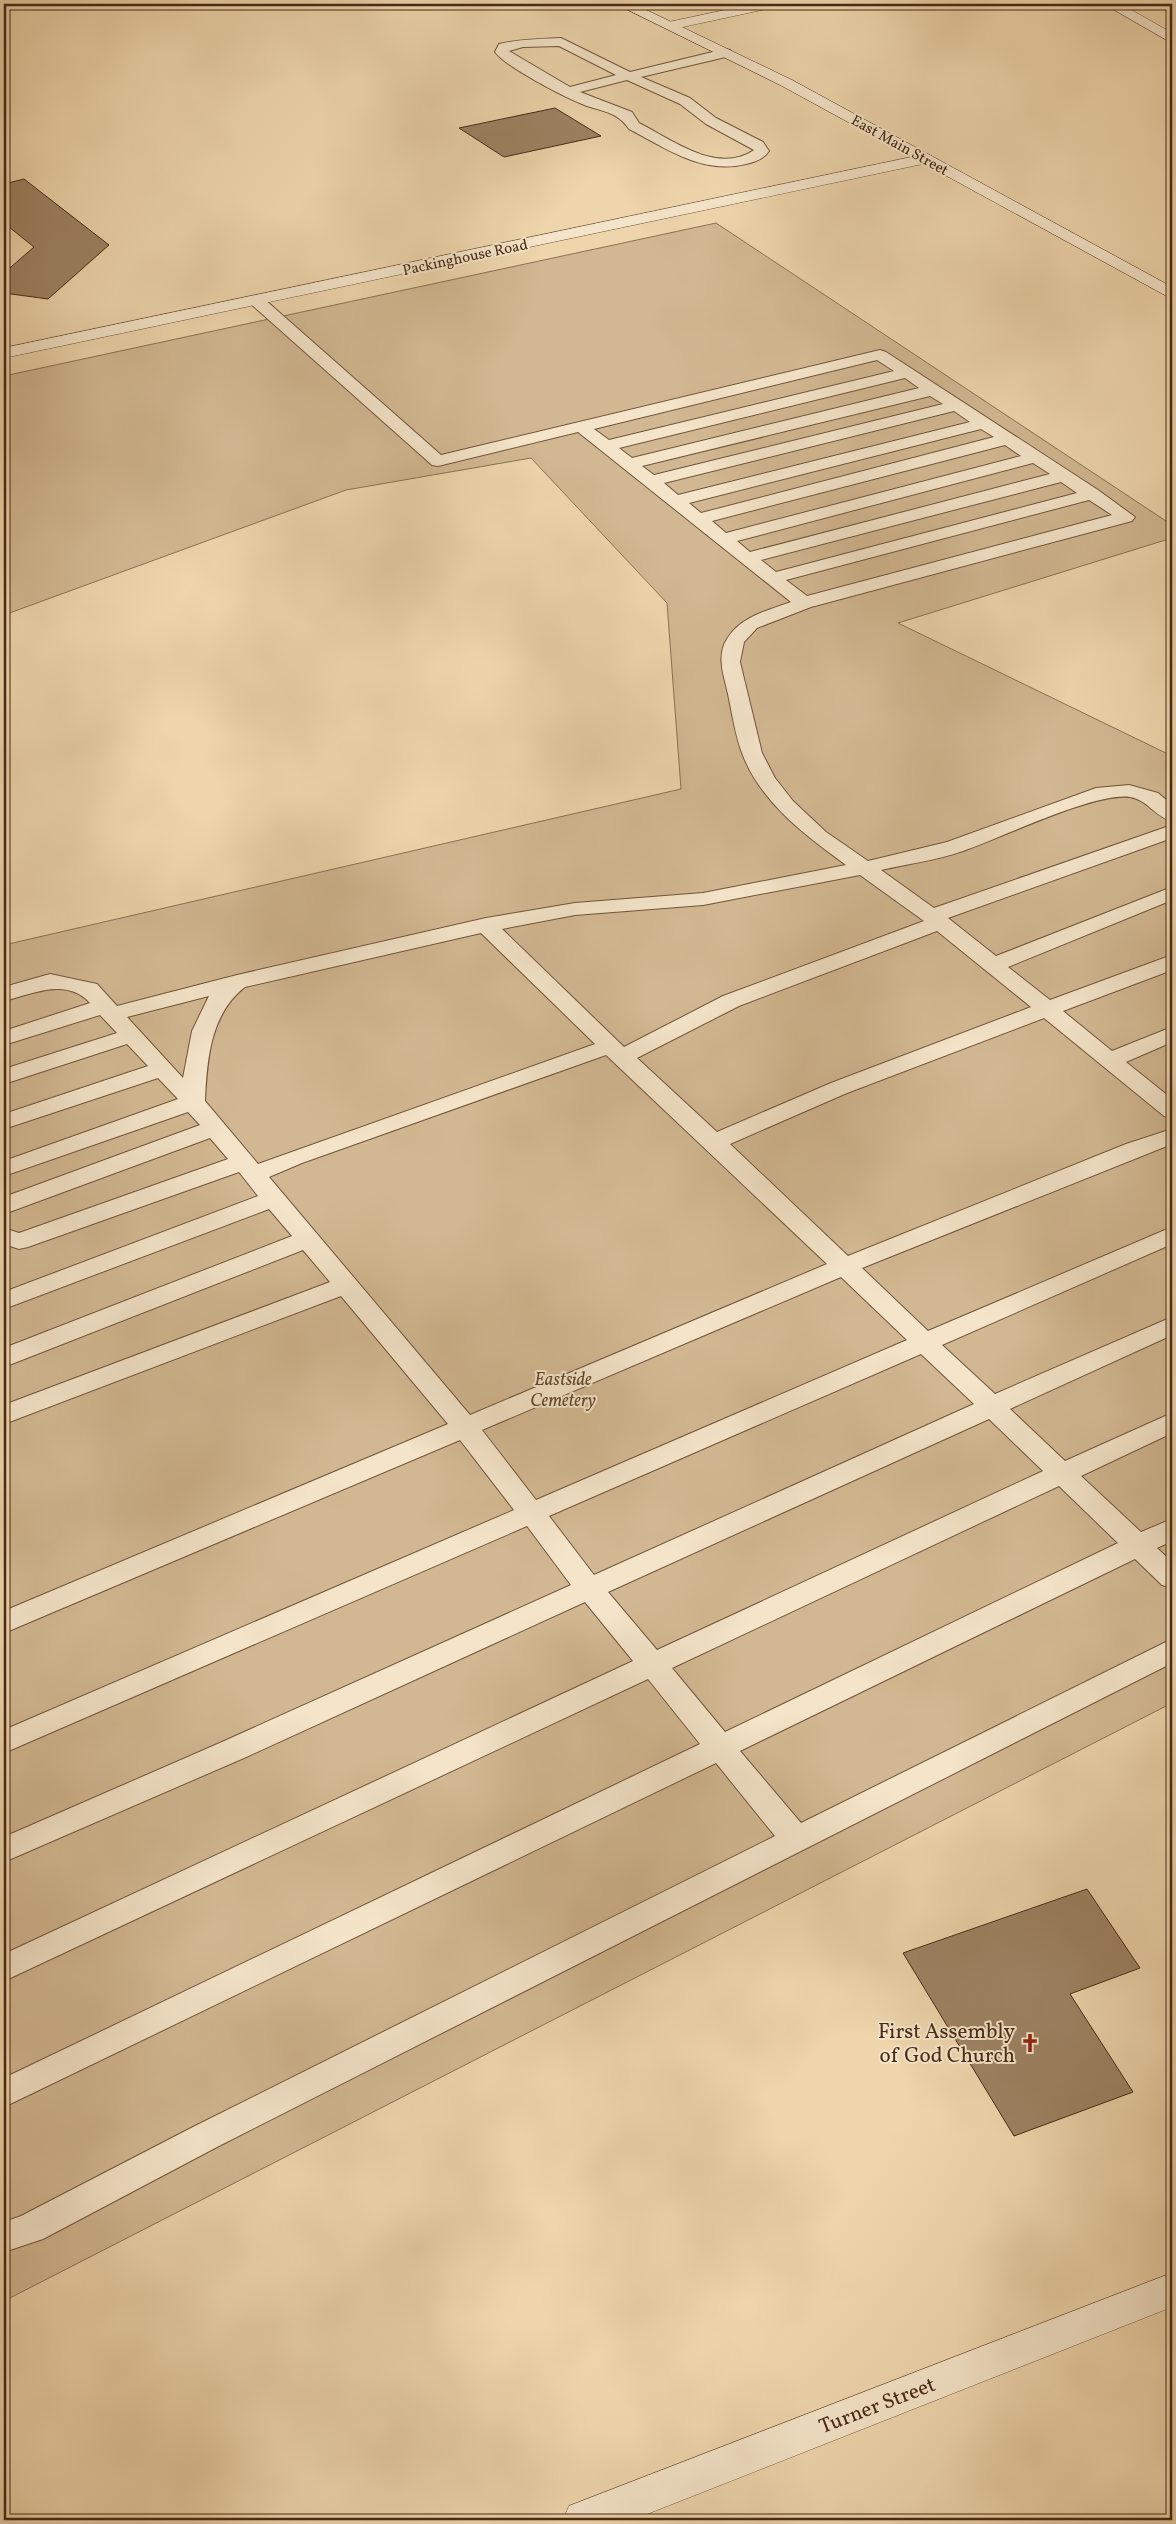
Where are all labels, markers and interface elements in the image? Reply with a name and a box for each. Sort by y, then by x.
street label: East Main Street [847,111,952,182]
street label: Packinghouse Road [401,235,530,282]
park label: Eastside Cemetery [530,1368,596,1414]
place label: First Assembly of God Church [878,2018,1016,2071]
church icon: First Assembly of God Church [1019,2032,1041,2054]
street label: Turner Street [815,2371,940,2442]

